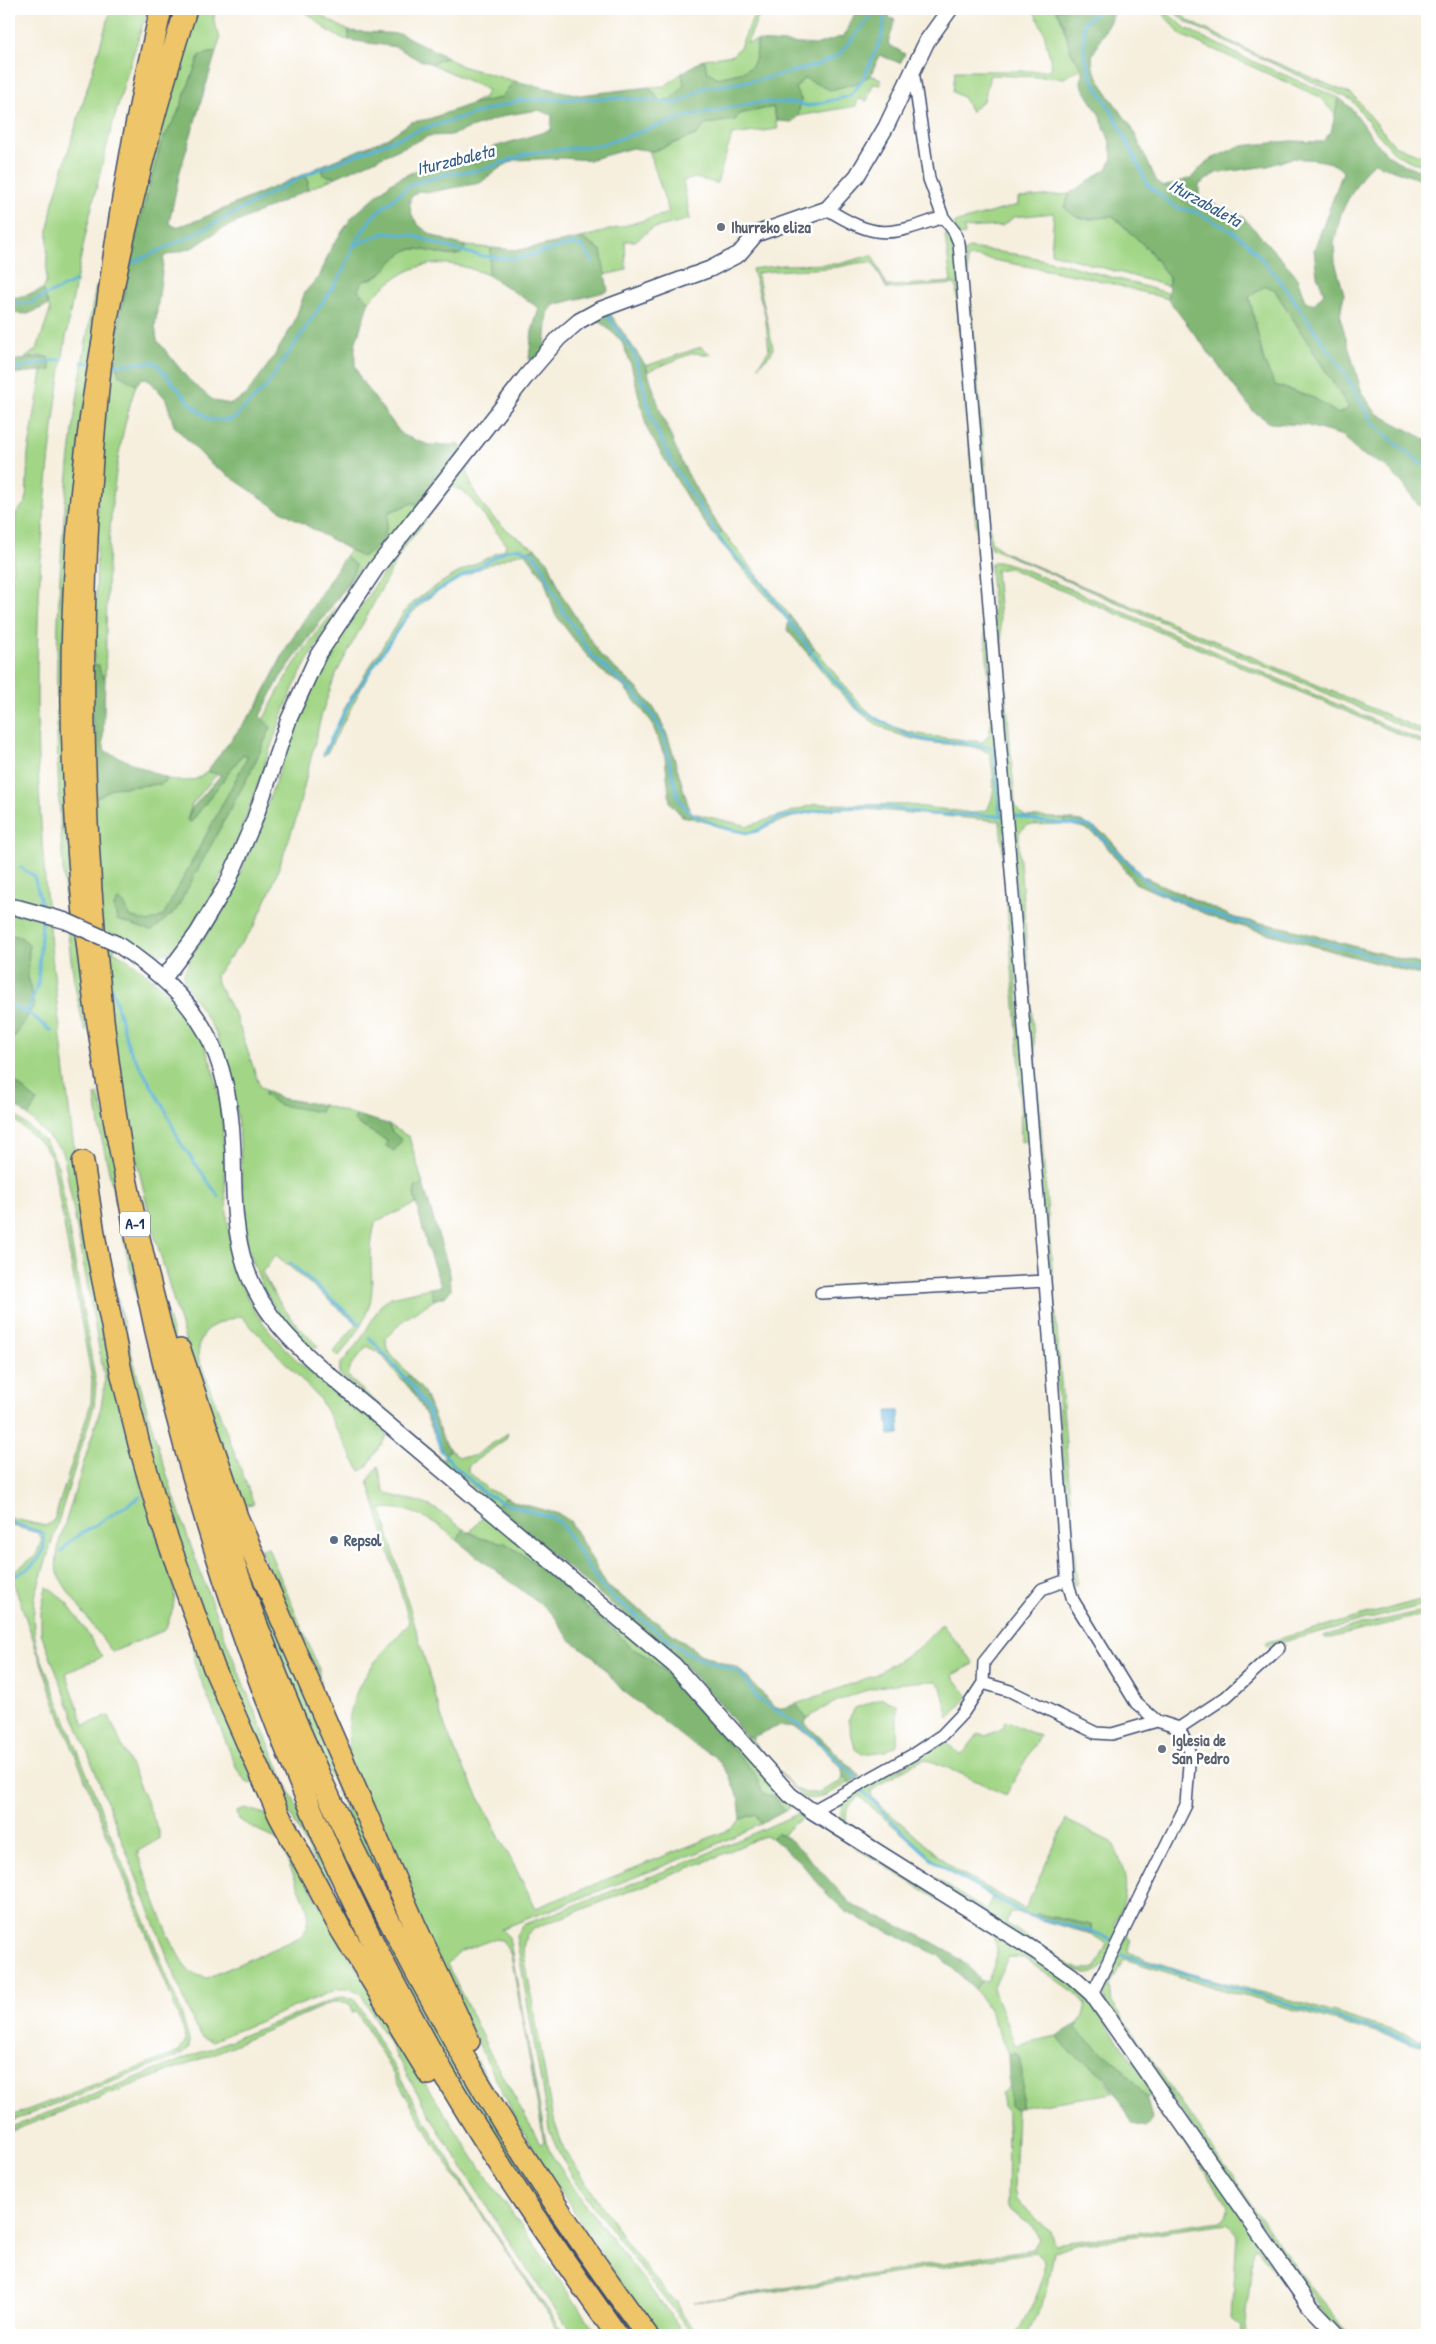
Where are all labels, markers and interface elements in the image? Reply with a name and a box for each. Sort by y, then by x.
water label: Iturzabaleta [414,137,498,181]
water label: Iturzabaleta [1165,172,1248,234]
place label: Ihurreko eliza [731,216,811,238]
marker: Ihurreko eliza [715,221,727,233]
road number: A-1 [120,1212,150,1236]
place label: Repsol [344,1529,382,1552]
marker: Repsol [328,1534,340,1546]
place label: Iglesia de San Pedro [1172,1729,1230,1769]
marker: Iglesia de San Pedro [1156,1743,1168,1755]

